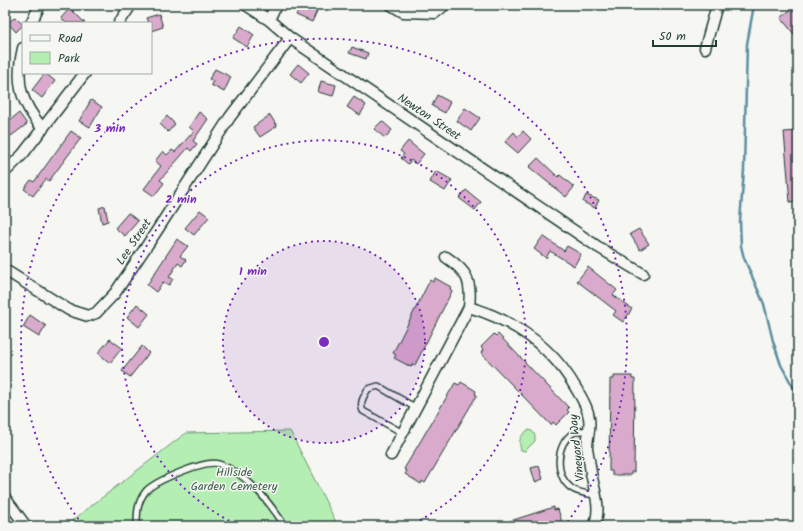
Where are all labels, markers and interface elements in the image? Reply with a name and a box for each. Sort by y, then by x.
legend [22,22,152,74]
scale bar [653,22,716,48]
text: 50 m [659,27,686,46]
text: Road [58,29,83,48]
text: Park [58,49,80,68]
street label: Newton Street [393,89,465,146]
text: 3 min [94,119,126,138]
text: 2 min [165,190,197,209]
street label: Lee Street [111,215,157,269]
text: 1 min [239,262,267,281]
centre of rings [317,335,331,349]
street label: Vineyard Way [564,413,590,483]
park label: Hillside Garden Cemetery [191,463,278,496]

